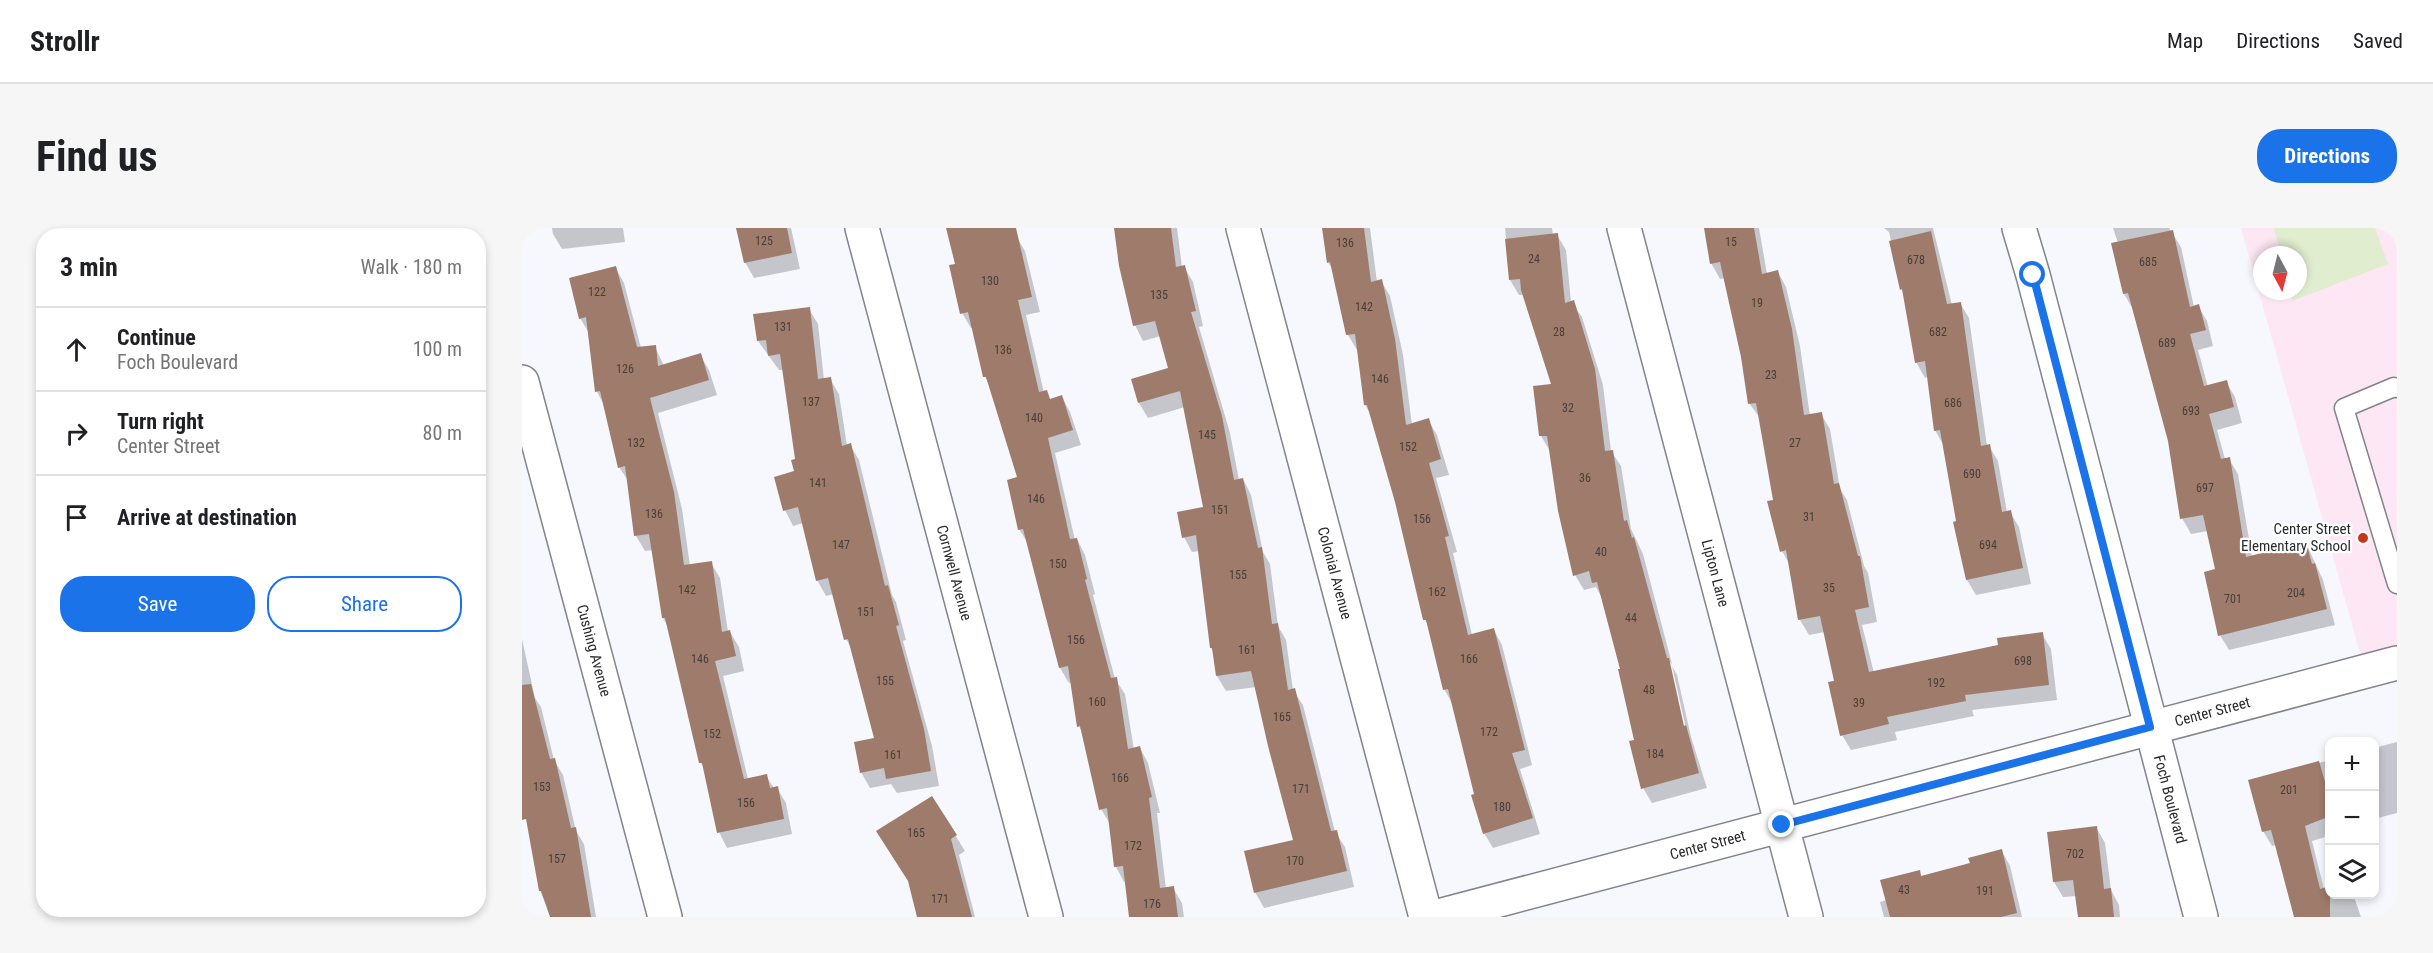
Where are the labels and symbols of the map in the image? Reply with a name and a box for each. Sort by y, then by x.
house number: 125 [755,234,773,248]
house number: 15 [1725,235,1737,249]
house number: 136 [1336,236,1354,250]
north arrow [2253,246,2307,300]
house number: 24 [1528,252,1540,266]
house number: 678 [1907,253,1925,267]
house number: 685 [2139,255,2157,269]
route start [2019,261,2045,287]
house number: 130 [981,274,999,288]
house number: 122 [588,285,606,299]
house number: 135 [1150,288,1168,302]
house number: 19 [1751,296,1763,310]
house number: 142 [1355,300,1373,314]
house number: 131 [774,320,792,334]
house number: 28 [1553,325,1565,339]
house number: 682 [1929,325,1947,339]
house number: 689 [2158,336,2176,350]
house number: 136 [994,343,1012,357]
house number: 126 [616,362,634,376]
house number: 23 [1765,368,1777,382]
house number: 146 [1371,372,1389,386]
house number: 137 [802,395,820,409]
house number: 686 [1944,396,1962,410]
house number: 32 [1562,401,1574,415]
house number: 693 [2182,404,2200,418]
house number: 140 [1025,411,1043,425]
house number: 145 [1198,428,1216,442]
house number: 132 [627,436,645,450]
house number: 27 [1789,436,1801,450]
house number: 152 [1399,440,1417,454]
house number: 690 [1963,467,1981,481]
house number: 36 [1579,471,1591,485]
house number: 141 [809,476,827,490]
house number: 697 [2196,481,2214,495]
house number: 146 [1027,492,1045,506]
house number: 151 [1211,503,1229,517]
house number: 136 [645,507,663,521]
house number: 31 [1803,510,1815,524]
house number: 156 [1413,512,1431,526]
place label: Center Street Elementary School [2241,520,2351,555]
street label: Cornwell Avenue [933,523,975,623]
street label: Colonial Avenue [1314,525,1356,621]
marker: Center Street Elementary School [2356,531,2370,545]
street label: Lipton Lane [1698,537,1733,609]
house number: 147 [832,538,850,552]
house number: 694 [1979,538,1997,552]
house number: 40 [1595,545,1607,559]
house number: 150 [1049,557,1067,571]
house number: 155 [1229,568,1247,582]
house number: 35 [1823,581,1835,595]
house number: 142 [678,583,696,597]
house number: 162 [1428,585,1446,599]
house number: 204 [2287,586,2305,600]
house number: 701 [2224,592,2242,606]
street label: Cushing Avenue [573,603,615,699]
house number: 151 [857,605,875,619]
house number: 44 [1625,611,1637,625]
house number: 156 [1067,633,1085,647]
house number: 161 [1238,643,1256,657]
house number: 146 [691,652,709,666]
house number: 166 [1460,652,1478,666]
house number: 698 [2014,654,2032,668]
house number: 155 [876,674,894,688]
house number: 192 [1927,676,1945,690]
house number: 48 [1643,683,1655,697]
street label: Center Street [2173,693,2252,730]
house number: 160 [1088,695,1106,709]
house number: 39 [1853,696,1865,710]
house number: 165 [1273,710,1291,724]
house number: 172 [1480,725,1498,739]
house number: 152 [703,727,721,741]
house number: 184 [1646,747,1664,761]
house number: 161 [884,748,902,762]
street label: Foch Boulevard [2150,753,2190,846]
house number: 166 [1111,771,1129,785]
house number: 153 [533,780,551,794]
house number: 171 [1292,782,1310,796]
house number: 201 [2280,783,2298,797]
house number: 156 [737,796,755,810]
house number: 180 [1493,800,1511,814]
route end [1768,811,1794,837]
house number: 165 [907,826,925,840]
street label: Center Street [1668,826,1747,864]
house number: 172 [1124,839,1142,853]
house number: 702 [2066,847,2084,861]
house number: 157 [548,852,566,866]
house number: 170 [1286,854,1304,868]
house number: 43 [1898,883,1910,897]
house number: 191 [1976,884,1994,898]
house number: 171 [931,892,949,906]
house number: 176 [1143,897,1161,911]

